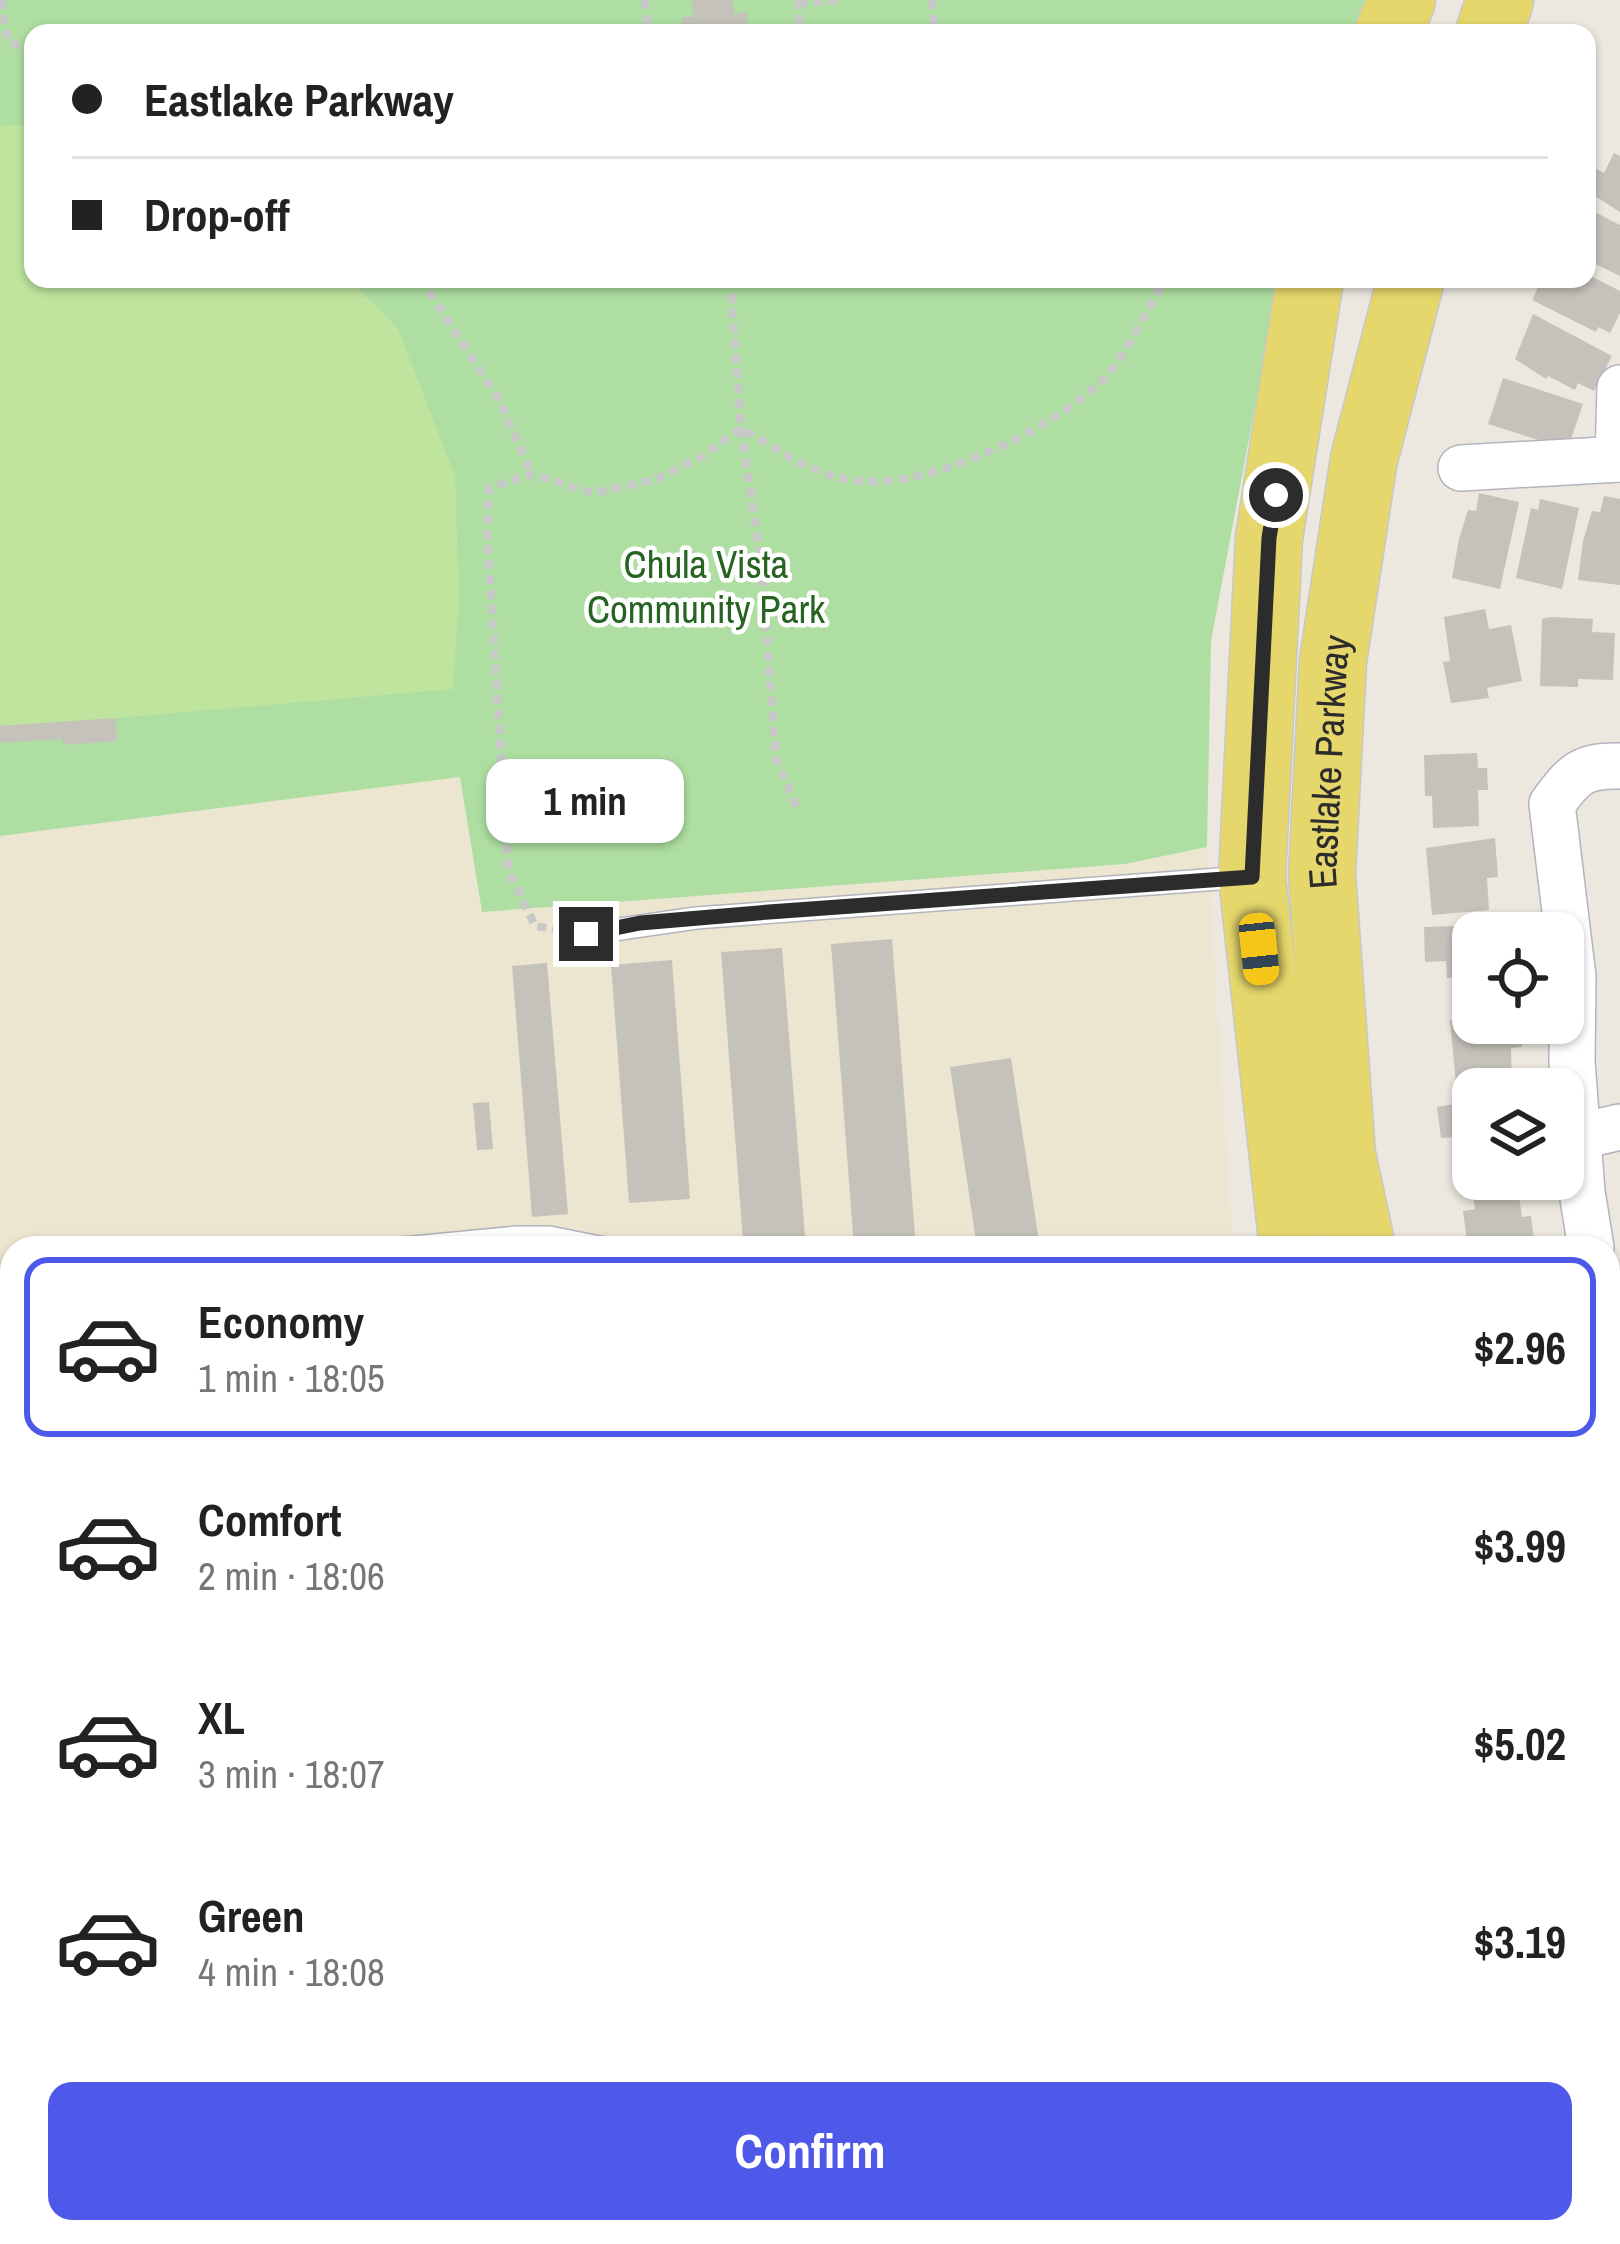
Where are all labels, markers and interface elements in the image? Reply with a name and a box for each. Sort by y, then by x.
text: Eastlake Parkway [144,69,454,130]
text: Drop-off [144,184,290,245]
route start [1249,468,1303,522]
park label: Chula Vista Community Park [587,538,826,635]
street label: Eastlake Parkway [1296,631,1363,891]
callout: 1 min [487,760,685,844]
text: 1 min [543,775,627,827]
route end [559,907,613,961]
car [1237,911,1281,987]
map controls [1452,912,1584,1200]
button: locate [1452,912,1584,1044]
button: layers [1452,1068,1584,1200]
text: Economy [198,1291,364,1352]
icon: car [54,1293,162,1401]
text: $2.96 [1474,1317,1566,1378]
text: 1 min · 18:05 [198,1352,385,1404]
text: Comfort [198,1489,341,1550]
icon: car [54,1491,162,1599]
text: $3.99 [1474,1515,1566,1576]
text: 2 min · 18:06 [198,1550,385,1602]
text: XL [198,1687,245,1748]
icon: car [54,1689,162,1797]
text: $5.02 [1474,1713,1566,1774]
text: 3 min · 18:07 [198,1748,385,1800]
text: Green [198,1885,305,1946]
icon: car [54,1887,162,1995]
text: $3.19 [1474,1911,1566,1972]
text: 4 min · 18:08 [198,1946,385,1998]
button: Confirm [48,2082,1572,2220]

